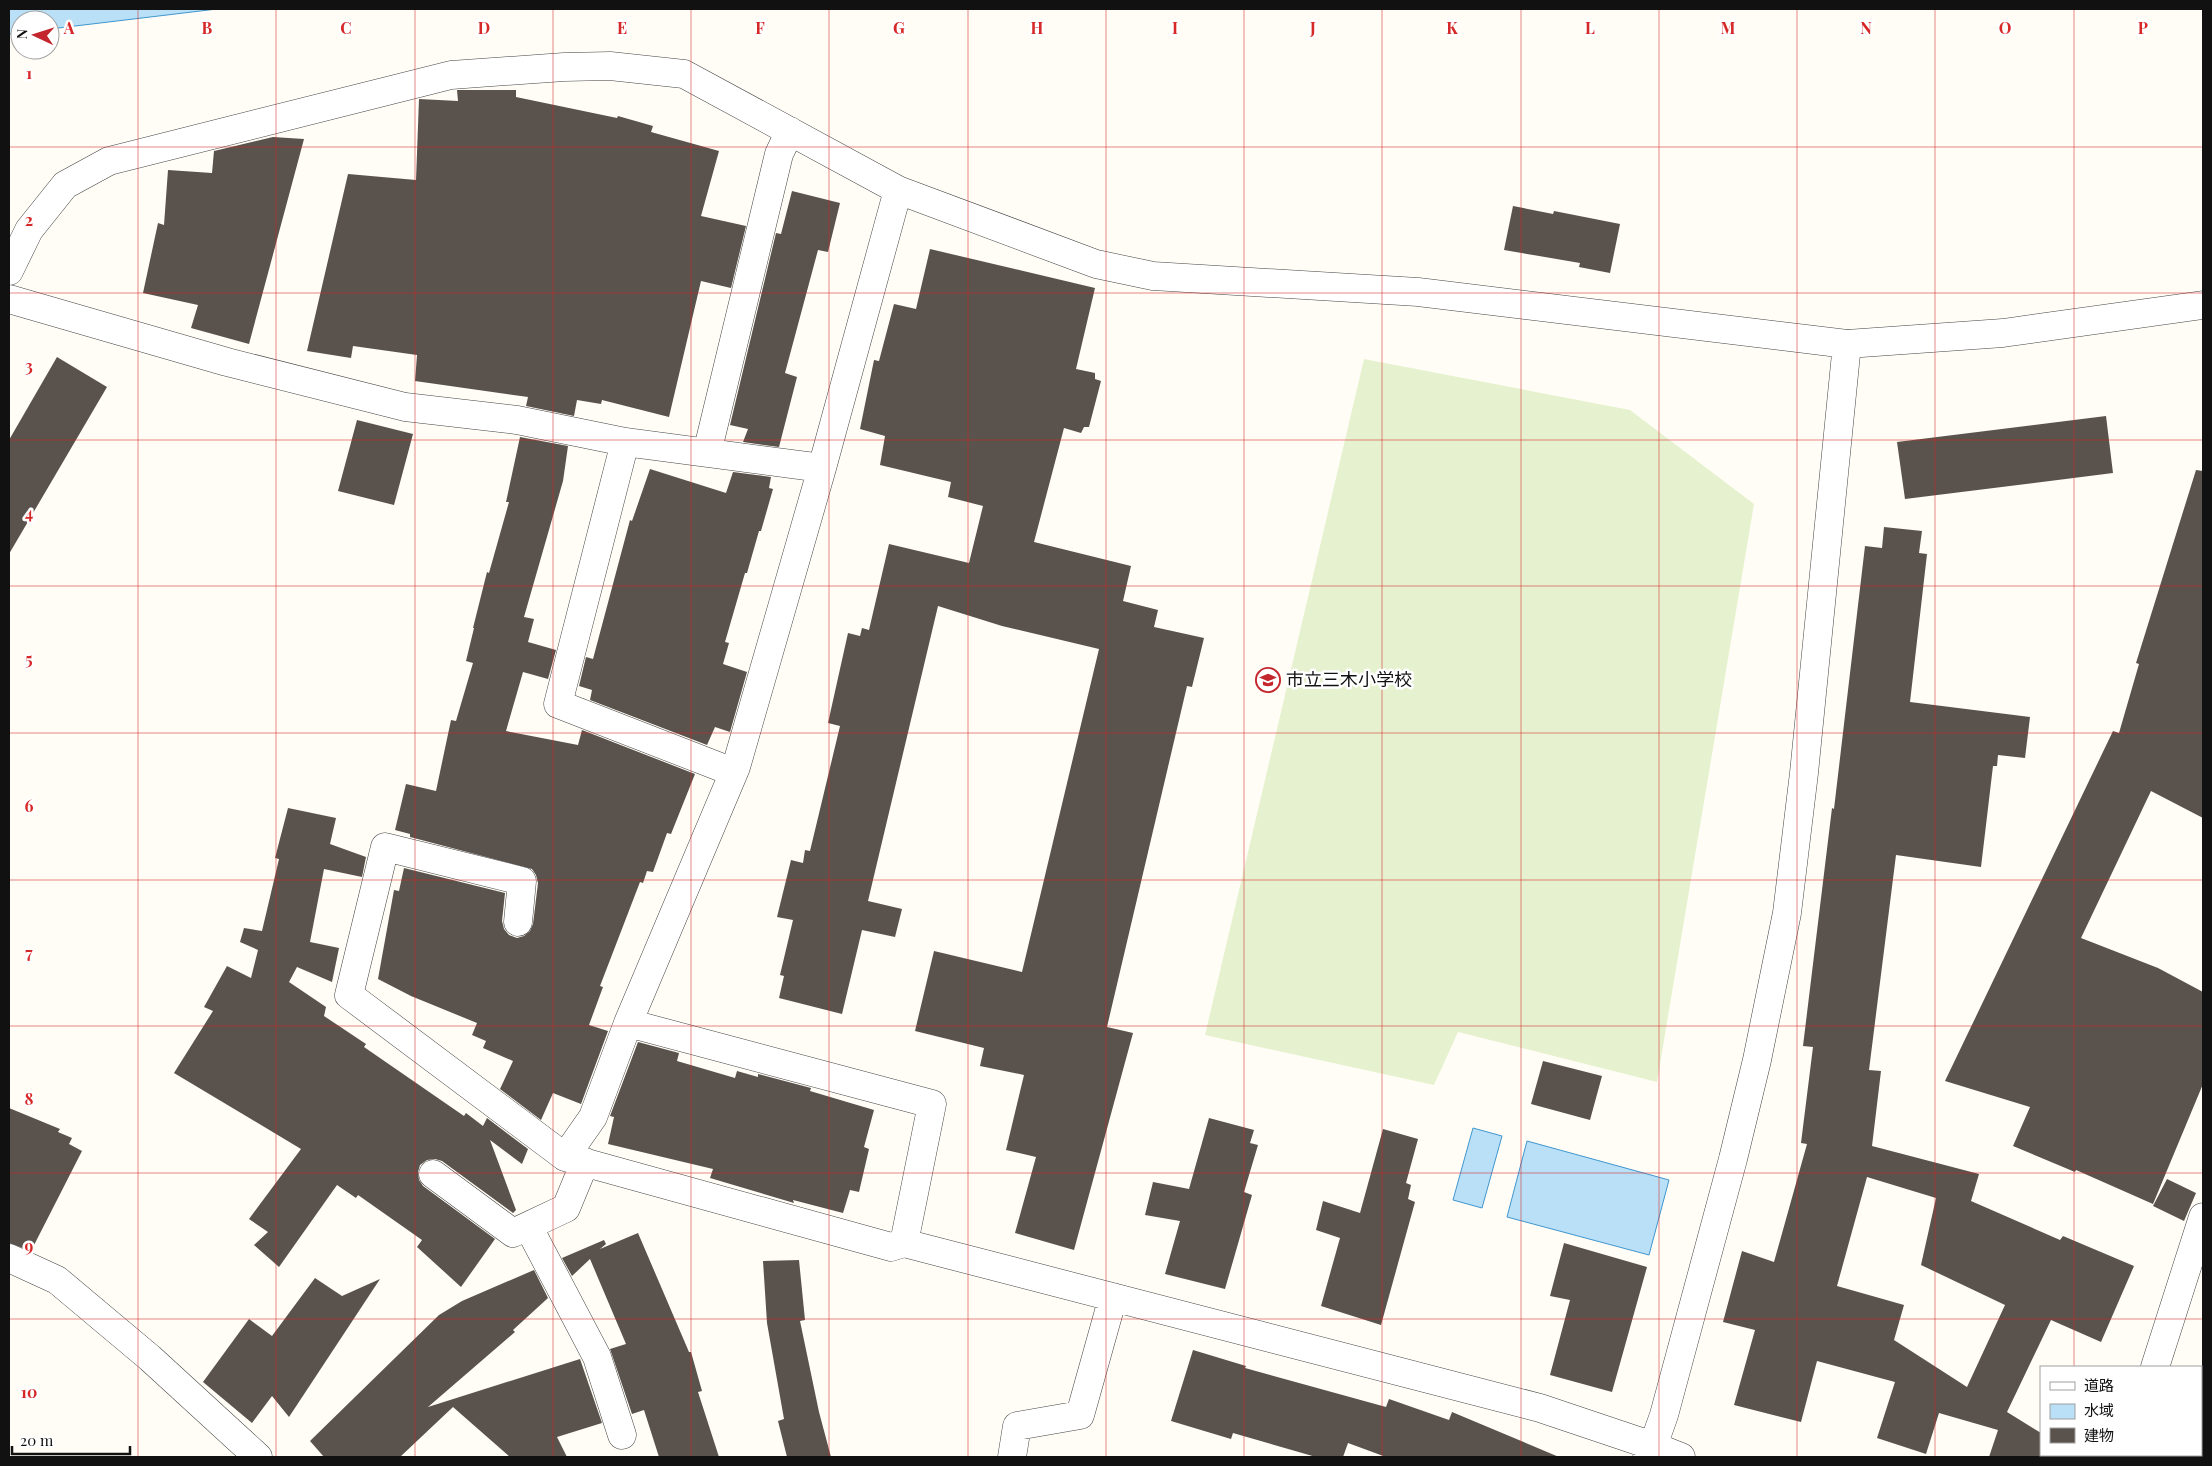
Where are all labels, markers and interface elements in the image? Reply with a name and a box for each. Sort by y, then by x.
north arrow [10,10,60,60]
text: A [63,17,75,38]
text: B [202,17,213,38]
text: C [340,17,352,38]
text: D [478,17,490,38]
text: E [617,17,627,38]
text: F [755,17,765,38]
text: G [893,17,905,38]
text: H [1031,17,1044,38]
text: I [1172,17,1178,38]
text: J [1309,17,1316,38]
text: K [1446,17,1458,38]
text: L [1585,17,1595,38]
text: M [1721,17,1736,38]
text: N [1860,17,1872,38]
text: O [1999,17,2011,38]
text: P [2138,17,2148,38]
text: N [12,28,31,40]
text: 1 [26,62,32,83]
text: 2 [25,209,33,230]
text: 3 [25,355,33,376]
text: 4 [25,502,33,523]
text: 5 [25,648,33,669]
school or university icon: 市立三木小学校 [1255,667,1281,693]
place label: 市立三木小学校 [1286,667,1412,691]
text: 6 [25,795,34,816]
text: 7 [25,942,33,963]
text: 8 [25,1088,34,1109]
text: 9 [25,1235,34,1256]
legend [2040,1366,2202,1456]
text: 道路 [2084,1375,2114,1395]
text: 10 [21,1381,37,1402]
text: 水域 [2084,1400,2114,1420]
scale bar [12,1424,130,1456]
text: 建物 [2084,1425,2114,1445]
text: 20 m [20,1430,54,1450]

